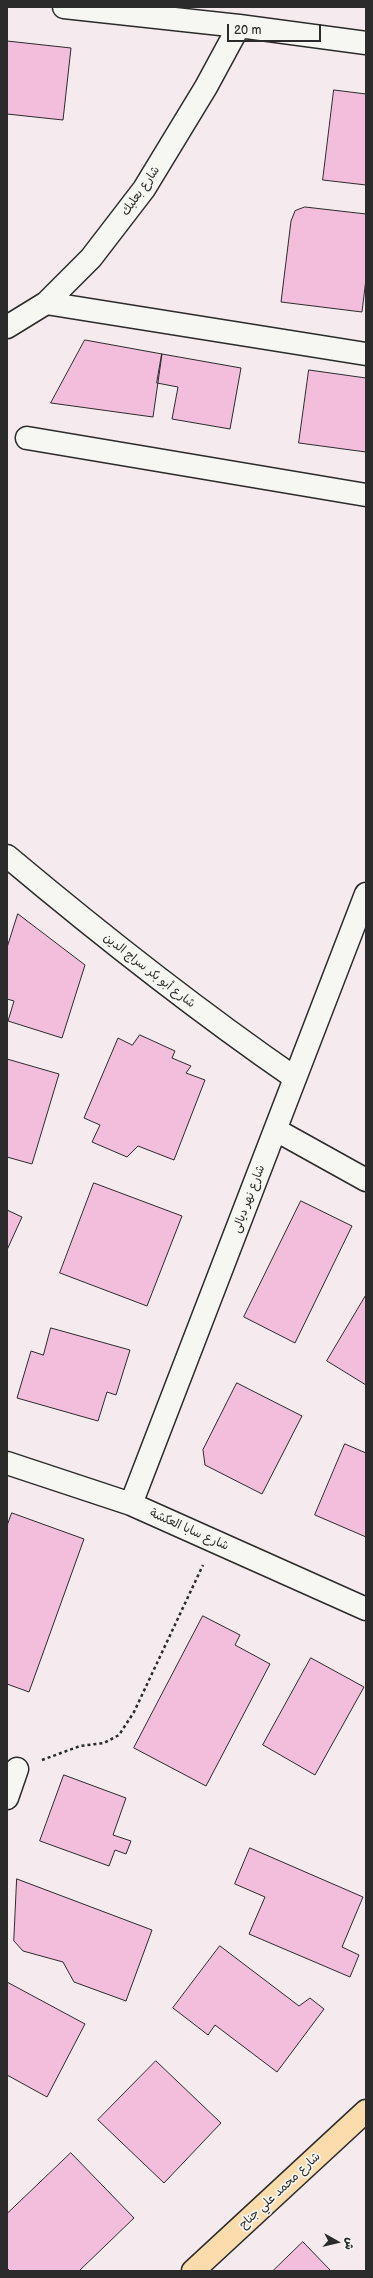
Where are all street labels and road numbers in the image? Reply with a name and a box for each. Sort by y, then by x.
street label: شارع بعلبك [119,163,163,219]
street label: شارع أبو بكر سراج الدين [100,931,198,1011]
street label: شارع نهر ديالى [229,1163,269,1235]
street label: شارع سابا العكشة [147,1506,231,1554]
street label: شارع محمد علي جناح [236,2150,324,2232]

